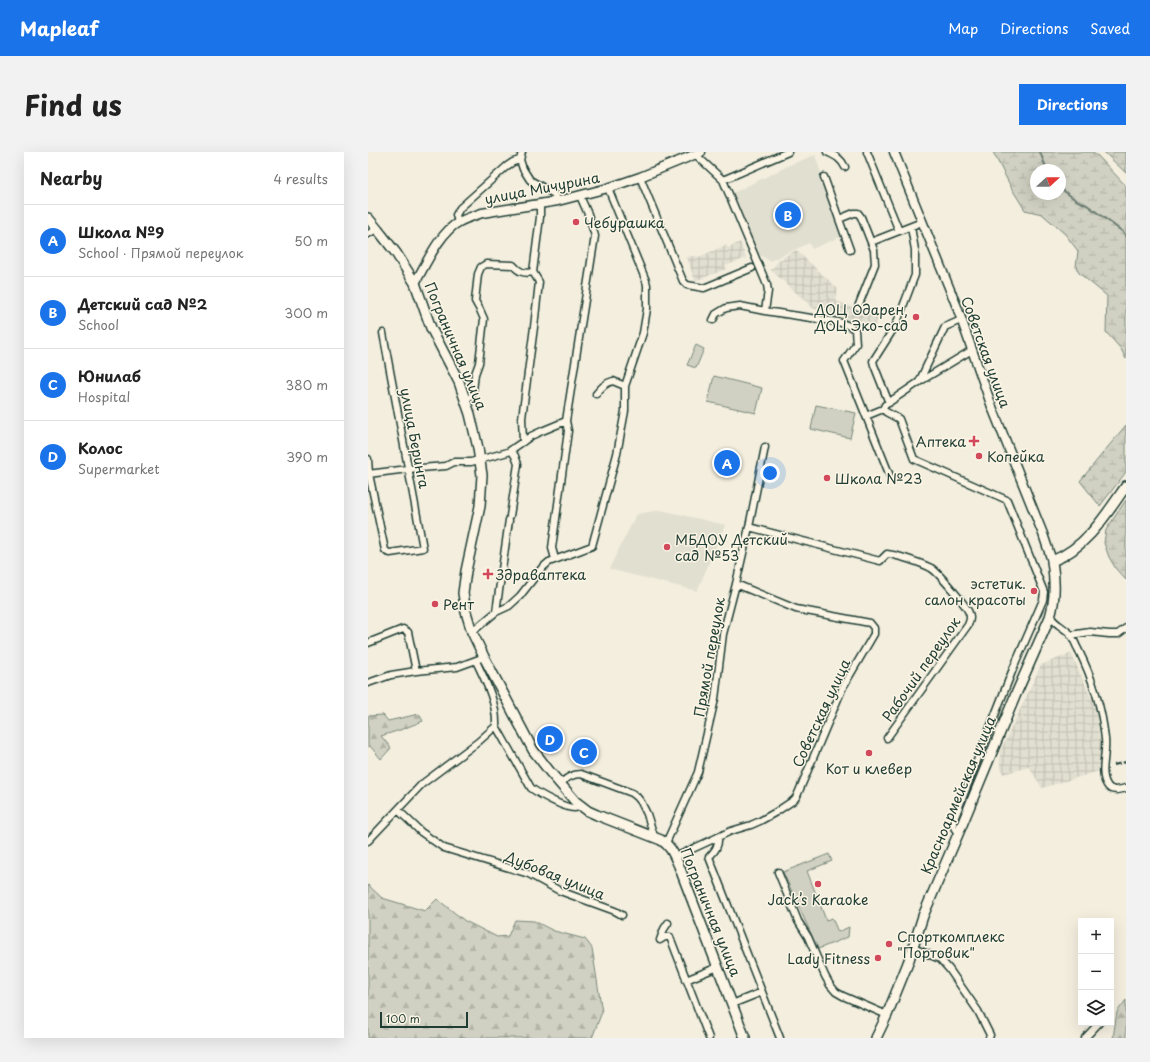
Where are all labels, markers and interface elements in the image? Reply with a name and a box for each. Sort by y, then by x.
text: Mapleaf [20,14,98,42]
text: Map [948,18,978,39]
text: Directions [1000,18,1068,39]
text: Saved [1090,18,1130,39]
text: Find us [24,83,122,126]
button: Directions [1019,84,1126,125]
north arrow [1030,164,1066,200]
text: Nearby [40,165,102,191]
street label: улица Мичурина [483,167,601,209]
text: 4 results [274,169,328,188]
pin: B [775,200,801,230]
place label: Чебурашка [584,212,665,233]
marker: Чебурашка [571,217,581,227]
text: Школа №9 [78,220,164,243]
text: A [48,231,58,250]
text: 50 m [294,231,328,250]
text: School · Прямой переулок [78,243,243,262]
street label: Пограничная улица [420,279,492,413]
text: Детский сад №2 [78,292,207,315]
street label: Советская улица [956,293,1016,411]
place label: ДОЦ Одарен, ДОЦ Эко-сад [814,299,908,336]
text: B [49,303,57,322]
text: 300 m [284,303,328,322]
marker: ДОЦ Одарен, ДОЦ Эко-сад [911,312,921,322]
text: School [78,315,119,334]
text: Юнилаб [78,364,141,387]
text: C [48,375,58,394]
text: 380 m [285,375,328,394]
street label: улица Беринга [395,386,435,490]
text: Hospital [78,387,130,406]
place label: Аптека [916,431,966,452]
text: Колос [78,436,123,459]
marker: Аптека [969,436,979,446]
place label: Копейка [987,446,1045,467]
text: D [48,447,58,466]
text: 390 m [286,447,328,466]
pin: A [714,448,740,478]
marker: Копейка [974,451,984,461]
text: Supermarket [78,459,160,478]
your location [760,463,780,483]
place label: Школа №23 [835,468,922,489]
marker: Школа №23 [822,473,832,483]
place label: МБДОУ Детский сад №53 [675,529,788,566]
marker: МБДОУ Детский сад №53 [662,542,672,552]
place label: Здраваптека [495,564,586,585]
marker: Здраваптека [483,569,493,579]
place label: эстетик. салон красоты [924,573,1026,610]
marker: эстетик. салон красоты [1029,586,1039,596]
place label: Рент [443,594,474,615]
street label: Прямой переулок [688,595,730,719]
marker: Рент [430,599,440,609]
street label: Рабочий переулок [877,612,965,726]
street label: Советская улица [787,655,855,771]
street label: Красноармейская улица [915,713,1001,877]
pin: D [537,724,563,754]
pin: C [571,737,597,767]
marker: Кот и клевер [864,748,874,758]
place label: Кот и клевер [826,758,912,779]
street label: Дубовая улица [501,845,608,905]
street label: Пограничная улица [676,845,746,980]
marker: Jack’s Karaoke [813,879,823,889]
place label: Jack’s Karaoke [767,889,869,910]
map controls [1078,918,1114,1026]
button: + [1078,918,1114,954]
place label: Спорткомплекс "Портовик" [897,926,1005,963]
marker: Спорткомплекс "Портовик" [884,939,894,949]
place label: Lady Fitness [787,948,870,969]
marker: Lady Fitness [873,953,883,963]
button: − [1078,954,1114,990]
button: layers [1078,990,1114,1026]
scale bar [380,1010,468,1029]
text: 100 m [386,1010,420,1027]

